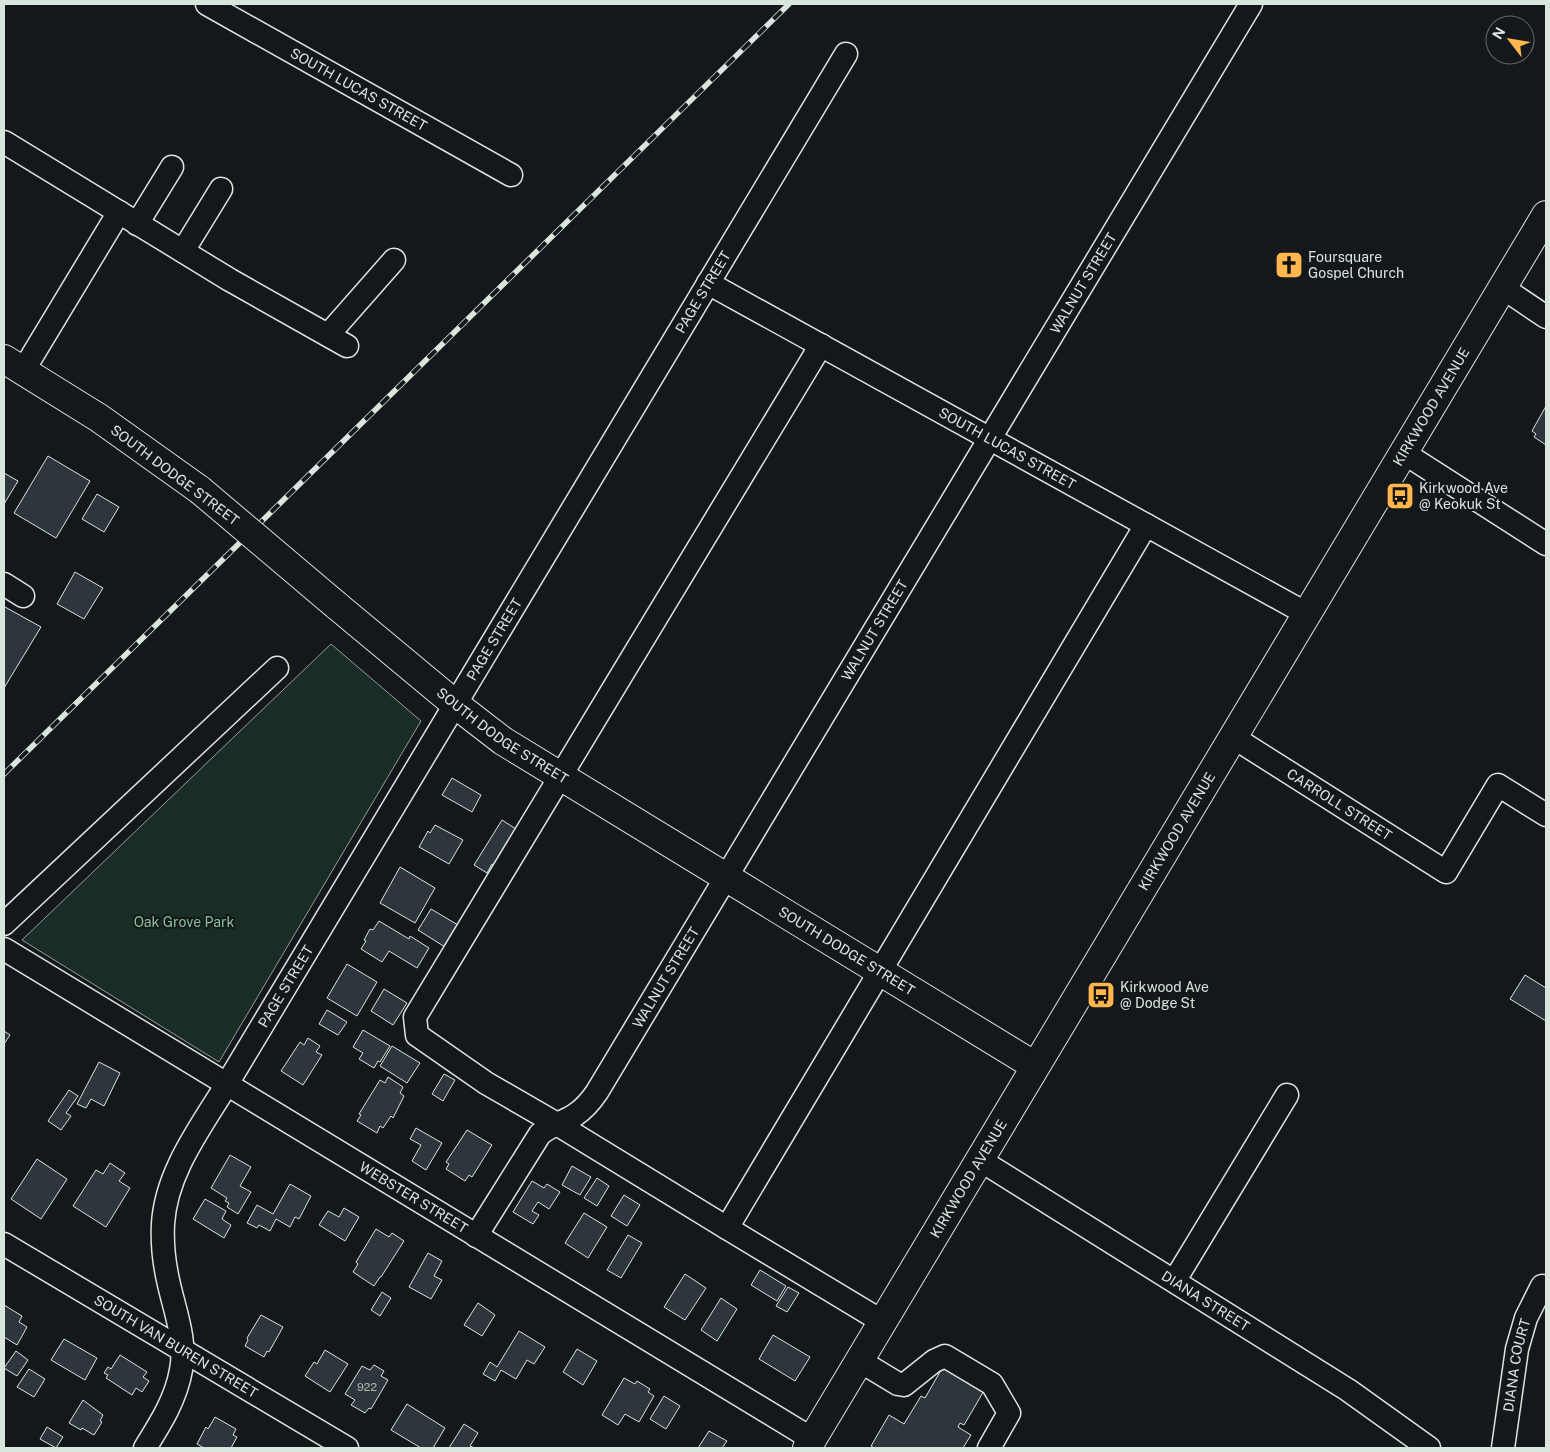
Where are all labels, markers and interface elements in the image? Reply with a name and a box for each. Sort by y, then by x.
north arrow [1485,15,1535,65]
text: N [1489,24,1509,42]
street label: SOUTH LUCAS STREET [288,45,430,134]
street label: WALNUT STREET [1047,230,1120,337]
street label: PAGE STREET [672,248,734,336]
place label: Foursquare Gospel Church [1308,249,1404,281]
church icon: Foursquare Gospel Church [1274,250,1304,280]
street label: KIRKWOOD AVENUE [1390,345,1473,469]
street label: SOUTH LUCAS STREET [936,404,1079,493]
street label: SOUTH DODGE STREET [108,422,242,528]
place label: Kirkwood Ave @ Keokuk St [1419,480,1508,512]
bus stop icon: Kirkwood Ave @ Keokuk St [1385,481,1415,511]
street label: WALNUT STREET [838,577,911,684]
street label: PAGE STREET [463,595,525,683]
street label: SOUTH DODGE STREET [434,684,571,787]
street label: CARROLL STREET [1284,765,1395,844]
street label: KIRKWOOD AVENUE [1135,769,1218,893]
street label: SOUTH DODGE STREET [776,903,918,999]
park label: Oak Grove Park [134,914,234,930]
street label: WALNUT STREET [629,924,702,1031]
street label: PAGE STREET [255,943,316,1030]
place label: Kirkwood Ave @ Dodge St [1120,979,1209,1011]
bus stop icon: Kirkwood Ave @ Dodge St [1086,980,1116,1010]
street label: KIRKWOOD AVENUE [927,1117,1010,1241]
street label: WEBSTER STREET [357,1158,471,1236]
street label: DIANA STREET [1159,1268,1252,1334]
street label: SOUTH VAN BUREN STREET [91,1291,261,1401]
street label: DIANA COURT [1500,1317,1533,1413]
house number: 922 [357,1381,377,1393]

